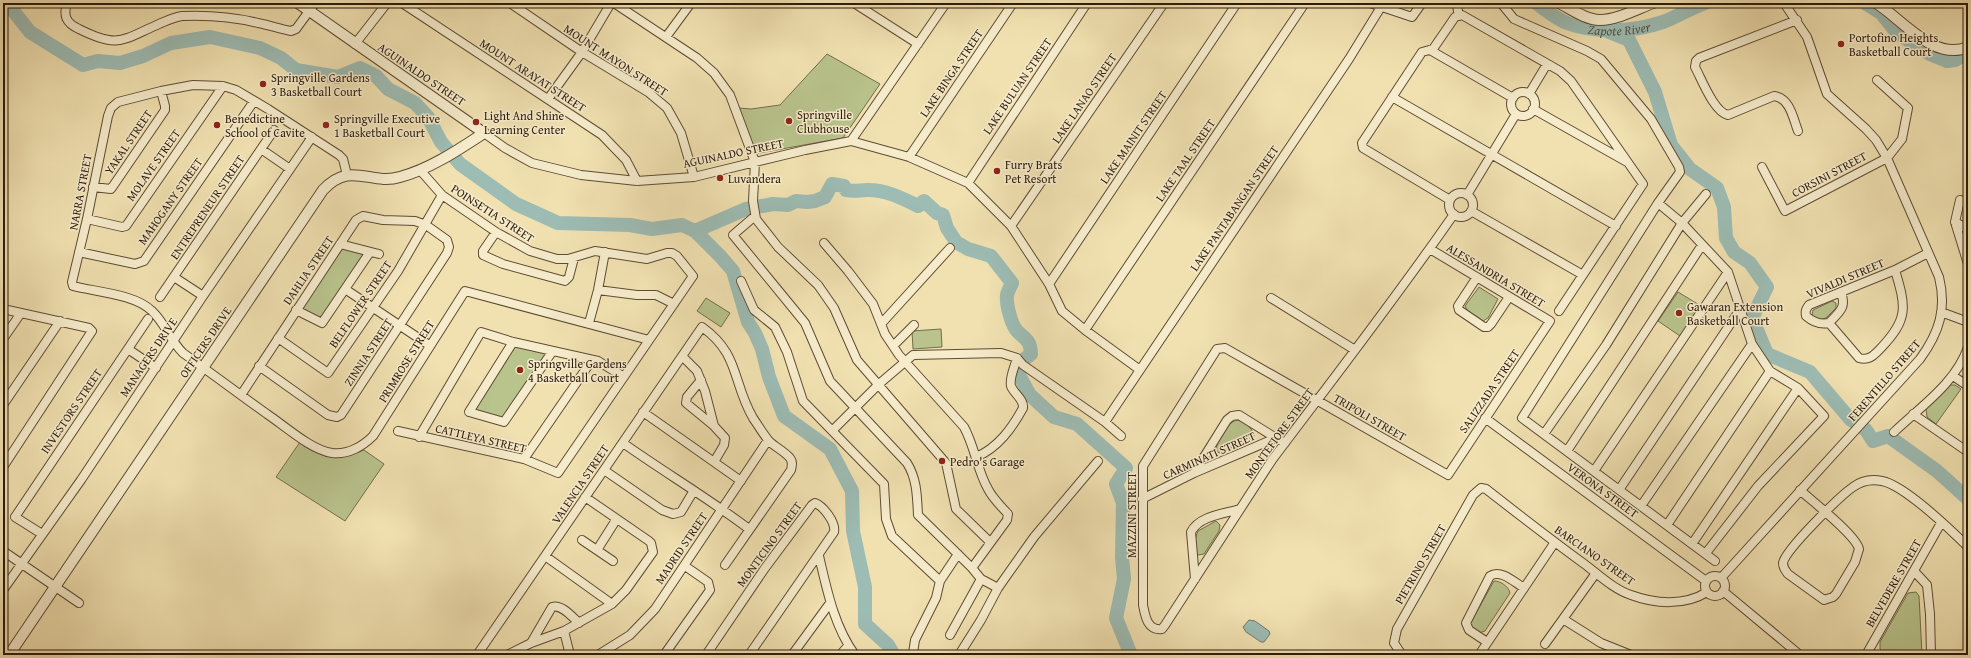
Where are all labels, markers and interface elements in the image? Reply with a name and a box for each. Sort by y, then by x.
water label: Zapote River [1587,16,1653,40]
street label: MOUNT MAYON STREET [561,20,672,100]
street label: LAKE BINGA STREET [915,25,987,120]
place label: Portofino Heights Basketball Court [1849,29,1939,60]
street label: MOUNT ARAYAT STREET [477,34,590,116]
street label: LAKE BULUAN STREET [978,34,1056,138]
street label: AGUINALDO STREET [375,38,469,110]
marker: Portofino Heights Basketball Court [1836,39,1846,49]
street label: LAKE LANAO STREET [1048,49,1121,146]
place label: Springville Gardens 3 Basketball Court [271,69,370,100]
marker: Springville Gardens 3 Basketball Court [258,79,268,89]
street label: LAKE MAINIT STREET [1095,87,1171,187]
street label: YAKAL STREET [100,106,156,178]
place label: Springville Clubhouse [797,106,852,137]
place label: Light And Shine Learning Center [484,107,565,138]
place label: Benedictine School of Cavite [225,110,305,141]
place label: Springville Executive 1 Basketball Court [334,110,440,141]
street label: LAKE TAAL STREET [1151,115,1219,205]
marker: Springville Clubhouse [784,116,794,126]
marker: Light And Shine Learning Center [471,117,481,127]
marker: Benedictine School of Cavite [212,120,222,130]
marker: Springville Executive 1 Basketball Court [321,120,331,130]
street label: MOLAVE STREET [122,125,184,204]
street label: AGUINALDO STREET [681,134,785,172]
street label: LAKE PANTABANGAN STREET [1186,142,1283,274]
street label: CORSINI STREET [1788,147,1870,201]
street label: ENTREPRENEUR STREET [166,151,249,263]
street label: NARRA STREET [64,152,96,232]
street label: MAHOGANY STREET [134,154,207,248]
place label: Furry Brats Pet Resort [1005,156,1062,187]
marker: Furry Brats Pet Resort [992,166,1002,176]
place label: Luvandera [728,170,781,187]
marker: Luvandera [715,173,725,183]
street label: POINSETIA STREET [448,180,538,246]
street label: DAHLIA STREET [279,232,338,308]
street label: ALESSANDRIA STREET [1444,239,1549,311]
street label: VIVALDI STREET [1803,254,1887,302]
street label: BELFLOWER STREET [324,257,396,351]
place label: Gawaran Extension Basketball Court [1687,298,1783,329]
street label: OFFICERS DRIVE [175,303,235,381]
marker: Gawaran Extension Basketball Court [1674,308,1684,318]
street label: MANAGERS DRIVE [115,314,181,400]
street label: ZINNIA STREET [340,315,396,389]
street label: PRIMROSE STREET [374,316,438,405]
street label: FERENTILLO STREET [1844,335,1924,425]
street label: SALIZZADA STREET [1455,345,1524,436]
place label: Springville Gardens 4 Basketball Court [528,355,627,386]
street label: INVESTORS STREET [36,365,106,457]
marker: Springville Gardens 4 Basketball Court [515,365,525,375]
street label: MONTEFIORE STREET [1240,384,1318,482]
street label: TRIPOLI STREET [1330,389,1410,445]
street label: CATTLEYA STREET [434,419,528,457]
street label: CARMINATI STREET [1160,427,1258,483]
street label: VALENCIA STREET [547,441,613,527]
place label: Pedro's Garage [950,453,1025,470]
marker: Pedro's Garage [937,456,947,466]
street label: VERONA STREET [1564,458,1642,522]
street label: MAZZINI STREET [1123,472,1140,558]
street label: MONTICINO STREET [732,498,806,590]
street label: MADRID STREET [651,508,711,587]
street label: PIETRINO STREET [1390,521,1450,607]
street label: BARCIANO STREET [1551,521,1639,589]
street label: BELVEDERE STREET [1861,536,1925,630]

